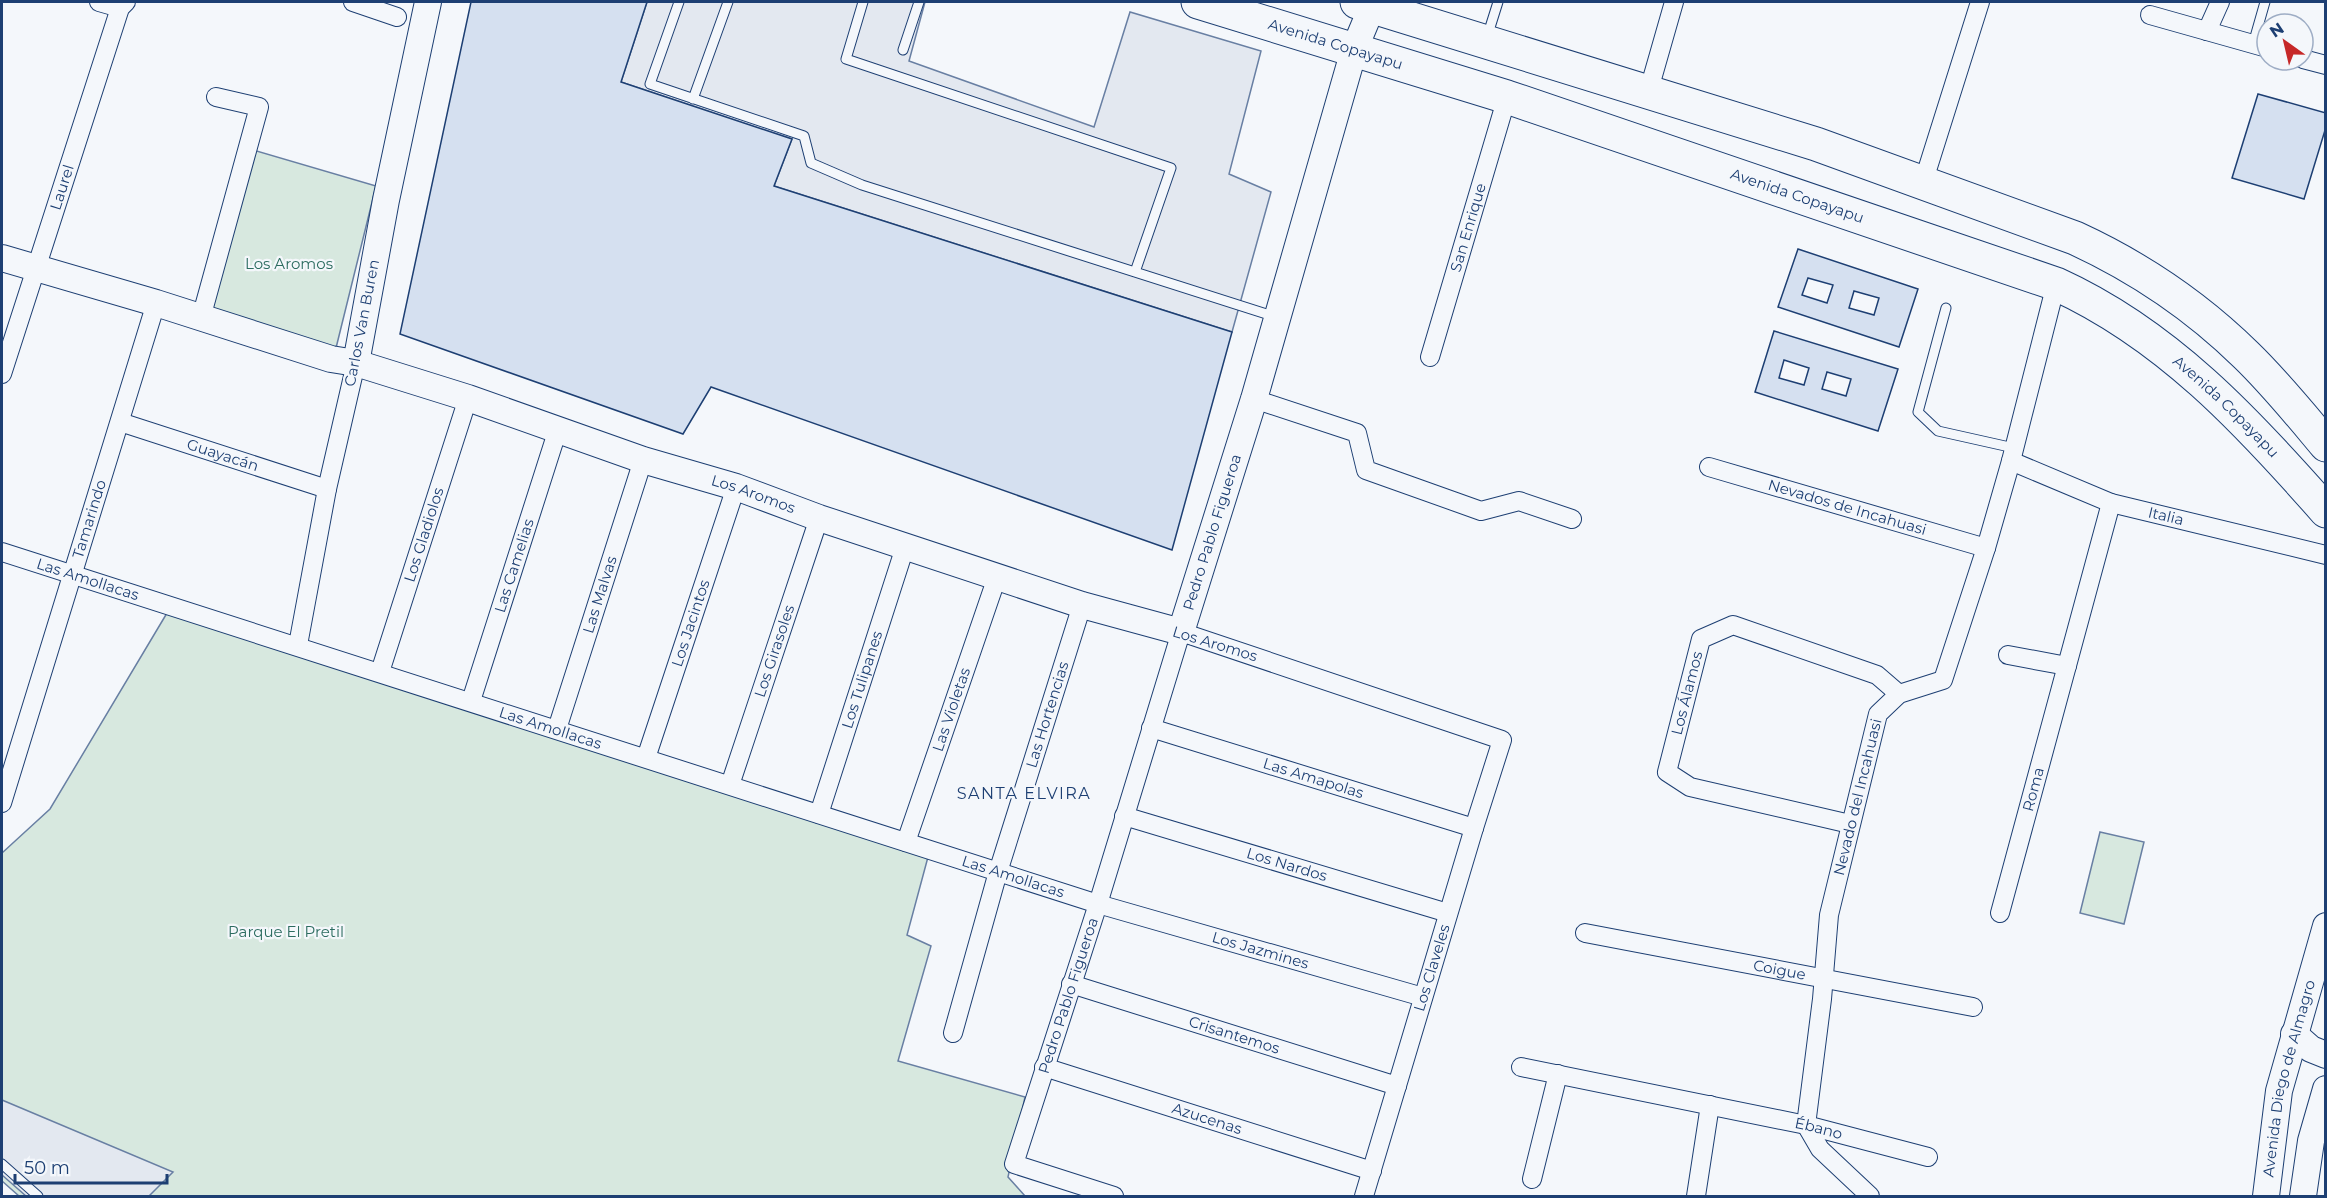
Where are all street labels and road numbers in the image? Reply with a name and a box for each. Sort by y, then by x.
street label: Avenida Copayapu [1266,14,1405,73]
street label: Laurel [45,162,78,212]
street label: Avenida Copayapu [1728,164,1867,227]
street label: San Enrique [1446,181,1490,274]
street label: Carlos Van Buren [340,258,383,388]
street label: Avenida Copayapu [2169,351,2283,461]
street label: Guayacán [185,434,261,475]
street label: Pedro Pablo Figueroa [1178,452,1245,613]
street label: Los Aromos [709,470,798,517]
street label: Nevados de Incahuasi [1766,475,1929,539]
street label: Tamarindo [68,477,110,561]
street label: Los Gladiolos [399,485,448,584]
street label: Italia [2146,502,2186,529]
street label: Las Camelias [490,516,538,615]
street label: Las Malvas [578,553,621,636]
street label: Las Amollacas [34,554,142,604]
street label: Los Jacintos [667,577,714,669]
street label: Los Girasoles [750,602,798,700]
street label: Los Aromos [1170,622,1260,665]
street label: Los Tulipanes [837,628,886,731]
street label: Los Álamos [1667,649,1706,737]
street label: Las Hortencias [1021,659,1073,770]
street label: Las Violetas [928,665,974,754]
street label: Las Amollacas [497,702,604,753]
street label: Nevado del Incahuasi [1829,717,1886,878]
street label: Las Amapolas [1261,753,1366,802]
street label: Roma [2018,765,2048,814]
street label: Los Nardos [1244,843,1330,885]
street label: Las Amollacas [960,851,1067,902]
street label: Pedro Pablo Figueroa [1034,915,1102,1076]
street label: Los Claveles [1409,922,1454,1014]
street label: Los Jazmines [1210,927,1311,973]
street label: Coigue [1752,955,1807,984]
street label: Avenida Diego de Almagro [2258,978,2319,1178]
street label: Crisantemos [1186,1011,1282,1058]
street label: Azucenas [1170,1098,1244,1138]
street label: Ébano [1793,1113,1845,1143]

